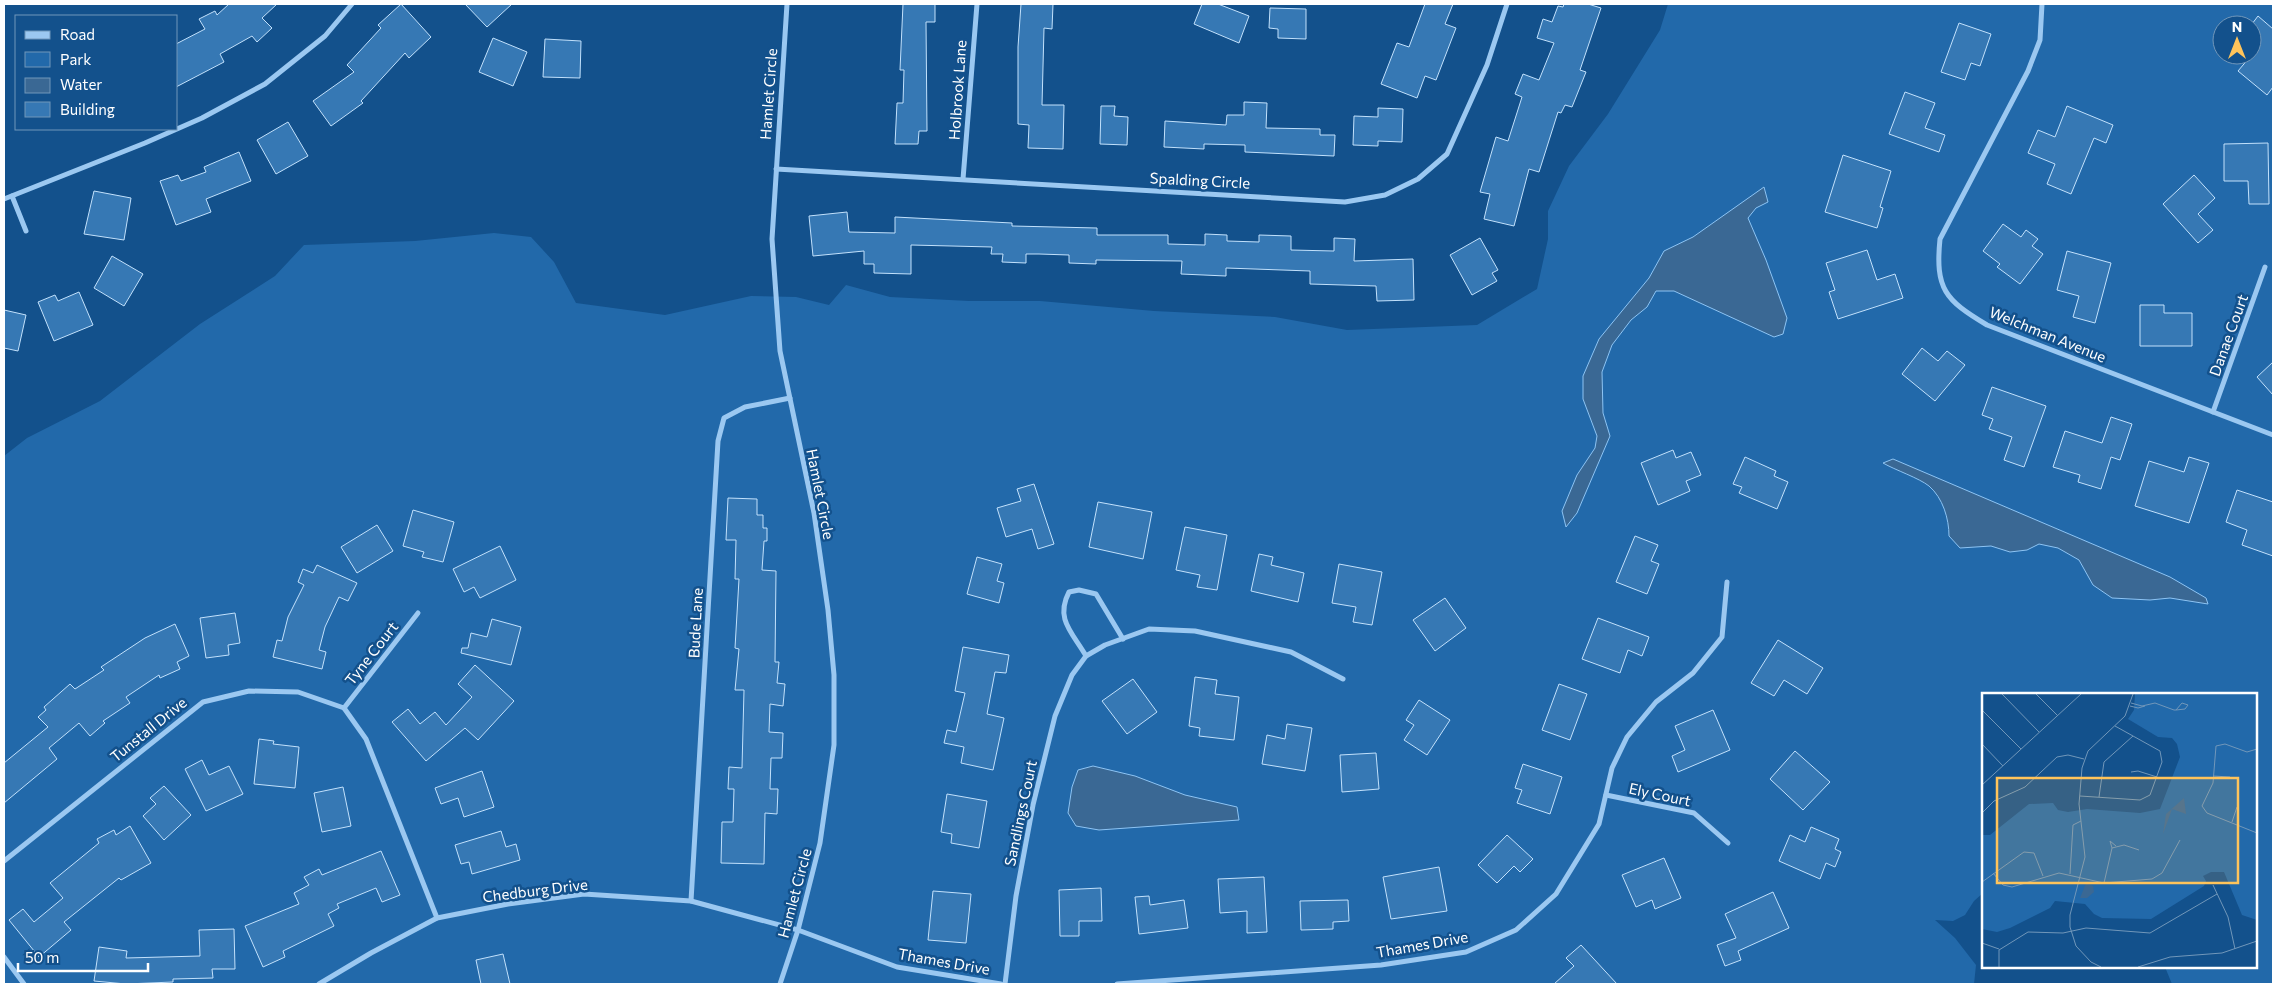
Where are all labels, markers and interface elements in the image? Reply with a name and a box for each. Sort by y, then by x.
legend [15,15,178,130]
north arrow [2212,15,2262,65]
text: N [2232,18,2242,35]
text: Road [60,25,95,43]
street label: Holbrook Lane [945,39,969,141]
street label: Hamlet Circle [756,47,780,140]
text: Park [60,50,91,68]
text: Water [60,75,102,93]
text: Building [60,100,115,118]
street label: Spalding Circle [1149,168,1251,192]
street label: Danae Court [2205,292,2251,378]
street label: Welchman Avenue [1987,302,2109,366]
street label: Hamlet Circle [803,447,839,541]
street label: Bude Lane [684,587,706,659]
street label: Tyne Court [341,618,401,688]
street label: Tunstall Drive [106,693,190,765]
inset map [1982,693,2257,968]
street label: Sandlings Court [1000,758,1040,868]
street label: Ely Court [1627,779,1693,809]
street label: Hamlet Circle [773,846,815,940]
street label: Chedburg Drive [481,875,589,905]
street label: Thames Drive [1375,927,1469,961]
scale bar [18,940,148,972]
street label: Thames Drive [897,944,991,978]
text: 50 m [25,948,59,966]

